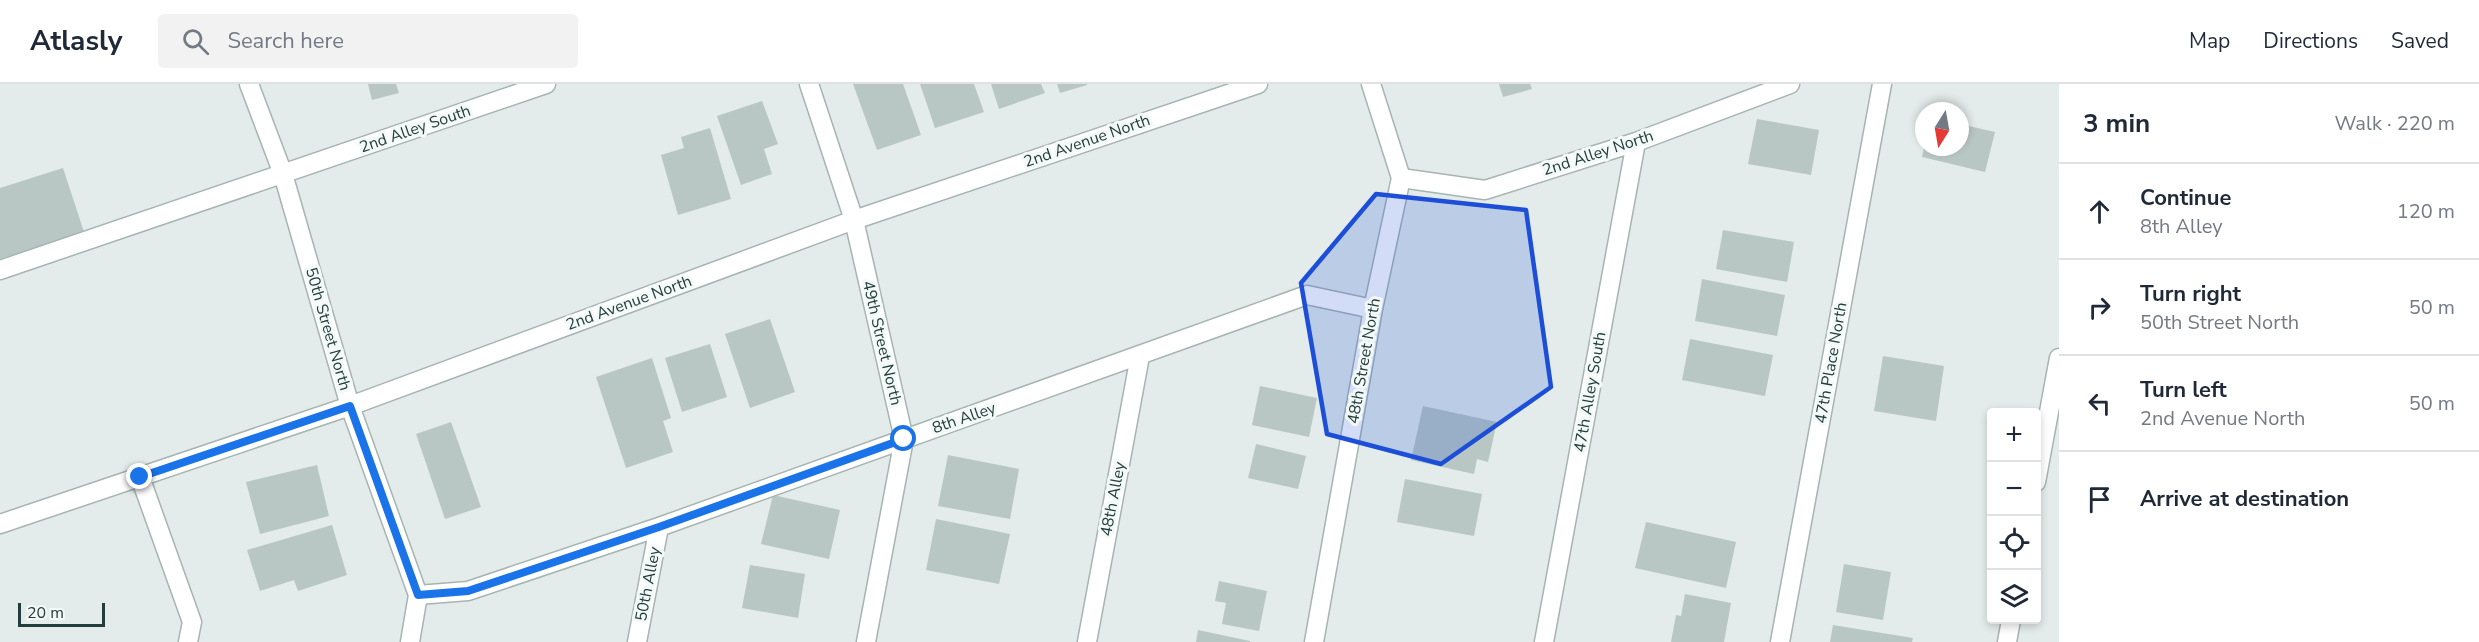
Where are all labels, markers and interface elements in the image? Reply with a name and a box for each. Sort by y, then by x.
search box [158,14,578,68]
text: Atlasly [30,22,122,60]
icon: search [179,25,212,58]
text: Search here [227,26,344,56]
text: Map [2189,27,2230,55]
text: Directions [2263,27,2358,55]
text: Saved [2391,27,2449,55]
street label: 2nd Alley South [356,100,474,158]
north arrow [1915,102,1969,156]
text: 3 min [2083,106,2150,141]
street label: 2nd Avenue North [1021,109,1153,173]
text: Walk · 220 m [2335,110,2455,137]
street label: 2nd Alley North [1540,125,1656,181]
text: Continue [2140,183,2231,213]
icon: ahead [2083,195,2116,228]
text: 120 m [2397,198,2455,225]
text: 8th Alley [2140,213,2223,240]
street label: 50th Street North [300,265,356,393]
street label: 2nd Avenue North [563,270,695,336]
street label: 49th Street North [857,278,907,408]
text: Turn right [2140,279,2241,309]
icon: right [2083,291,2116,324]
text: 50 m [2409,294,2455,321]
street label: 48th Street North [1342,296,1386,426]
street label: 47th Place North [1810,301,1852,425]
text: 50th Street North [2140,309,2299,336]
street label: 47th Alley South [1569,330,1611,454]
text: Turn left [2140,375,2227,405]
icon: left [2083,387,2116,420]
text: 50 m [2409,390,2455,417]
street label: 8th Alley [929,397,1000,439]
text: 2nd Avenue North [2140,405,2305,432]
map controls [1987,408,2041,624]
button: + [1987,408,2041,462]
route start [890,425,916,451]
street label: 48th Alley [1095,459,1131,538]
button: − [1987,462,2041,516]
route end [126,463,152,489]
icon: arrive [2083,483,2116,516]
text: Arrive at destination [2140,484,2349,514]
button: locate [1987,516,2041,570]
street label: 50th Alley [630,544,666,623]
button: layers [1987,570,2041,624]
scale bar [18,600,105,628]
text: 20 m [27,602,64,624]

